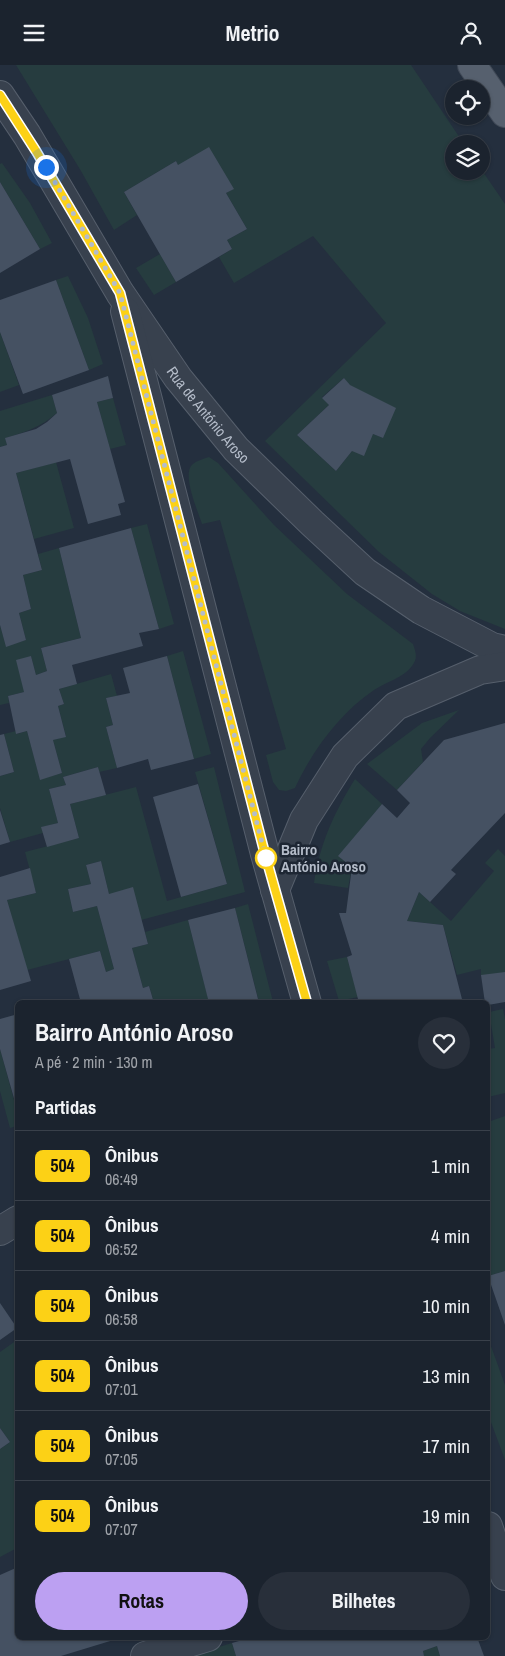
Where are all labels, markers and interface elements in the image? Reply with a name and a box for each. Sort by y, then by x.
text: Metrio [225,18,280,48]
icon: menu [20,19,48,47]
icon: person [457,19,485,47]
map controls [445,80,490,180]
button: locate [445,80,490,125]
button: layers [445,135,490,180]
your location [34,155,59,180]
street label: Rua de António Aroso [162,362,255,468]
place label: Bairro António Aroso [281,839,366,877]
marker: Bairro António Aroso [255,847,277,869]
text: Bairro António Aroso [35,1016,234,1048]
button: heart [418,1017,470,1069]
text: A pé · 2 min · 130 m [35,1051,152,1073]
text: Partidas [35,1094,96,1120]
text: Ônibus [105,1142,159,1168]
text: 504 [50,1153,75,1178]
text: 1 min [431,1153,470,1179]
text: 06:49 [105,1168,138,1190]
text: Ônibus [105,1212,159,1238]
text: 504 [50,1223,75,1248]
text: 4 min [431,1223,470,1249]
text: 06:52 [105,1238,138,1260]
text: Ônibus [105,1282,159,1308]
text: 504 [50,1293,75,1318]
text: 10 min [422,1293,470,1319]
text: 06:58 [105,1308,138,1330]
text: Ônibus [105,1352,159,1378]
text: 504 [50,1363,75,1388]
text: 13 min [422,1363,470,1389]
text: 07:01 [105,1378,138,1400]
text: Ônibus [105,1422,159,1448]
text: 504 [50,1433,75,1458]
text: 17 min [422,1433,470,1459]
text: 07:05 [105,1448,138,1470]
text: Ônibus [105,1492,159,1518]
text: 504 [50,1503,75,1528]
text: 19 min [422,1503,470,1529]
text: 07:07 [105,1518,138,1540]
button: Rotas [35,1572,248,1630]
button: Bilhetes [258,1572,470,1630]

